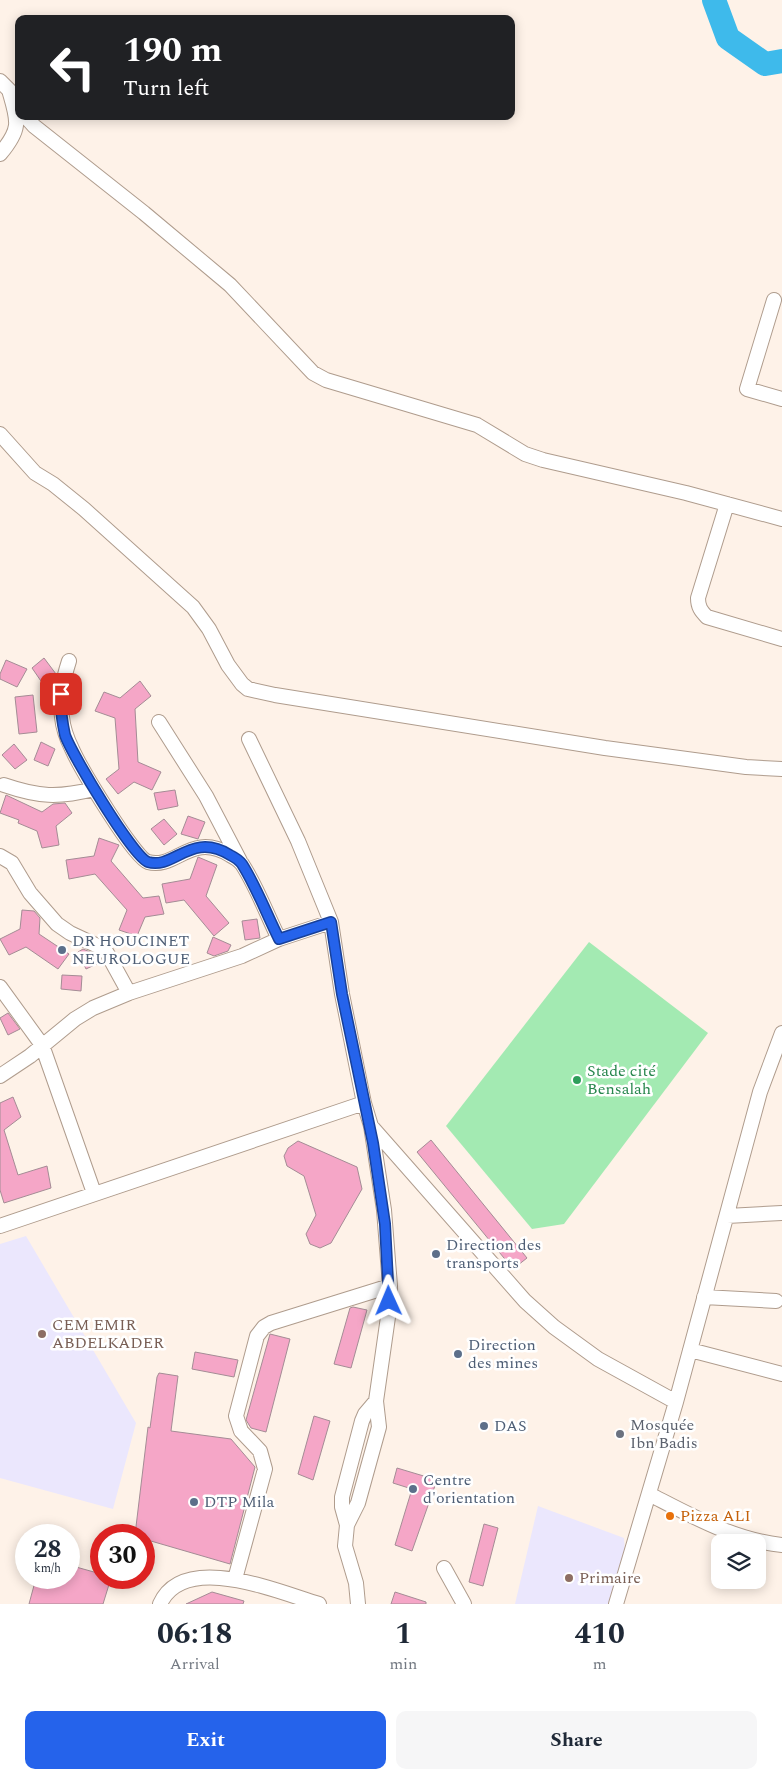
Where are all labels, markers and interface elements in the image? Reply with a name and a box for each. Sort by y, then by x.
text: 190 m [123,24,222,77]
icon: left [40,35,105,100]
text: Turn left [123,72,209,105]
pin [40,673,82,715]
icon: arrive [47,680,75,708]
place label: DR HOUCINET NEUROLOGUE [72,929,190,971]
marker: DR HOUCINET NEUROLOGUE [56,944,68,956]
place label: Stade cité Bensalah [587,1059,656,1101]
marker: Stade cité Bensalah [571,1074,583,1086]
place label: Direction des transports [446,1233,541,1275]
marker: Direction des transports [430,1248,442,1260]
position arrow [362,1274,414,1326]
place label: CEM EMIR ABDELKADER [52,1313,164,1355]
marker: CEM EMIR ABDELKADER [36,1328,48,1340]
place label: Direction des mines [468,1333,538,1375]
marker: Direction des mines [452,1348,464,1360]
place label: Mosquée Ibn Badis [630,1413,698,1455]
place label: DAS [494,1414,526,1438]
marker: DAS [478,1420,490,1432]
marker: Mosquée Ibn Badis [614,1428,626,1440]
place label: Centre d'orientation [423,1468,515,1510]
marker: Centre d'orientation [407,1483,419,1495]
place label: DTP Mila [204,1490,274,1514]
marker: DTP Mila [188,1496,200,1508]
place label: Pizza ALI [680,1504,751,1528]
marker: Pizza ALI [664,1510,676,1522]
speed limit sign: 30 [90,1524,155,1589]
text: 28 [33,1531,62,1569]
map controls [711,1534,766,1589]
button: layers [711,1534,766,1589]
text: km/h [34,1559,61,1578]
place label: Primaire [579,1566,641,1590]
marker: Primaire [563,1572,575,1584]
text: 06:18 [157,1611,232,1657]
text: 1 [395,1611,412,1657]
text: 410 [574,1611,625,1657]
text: Arrival [170,1652,220,1676]
text: min [389,1652,417,1676]
text: m [593,1652,607,1676]
button: Exit [25,1711,386,1769]
button: Share [396,1711,757,1769]

